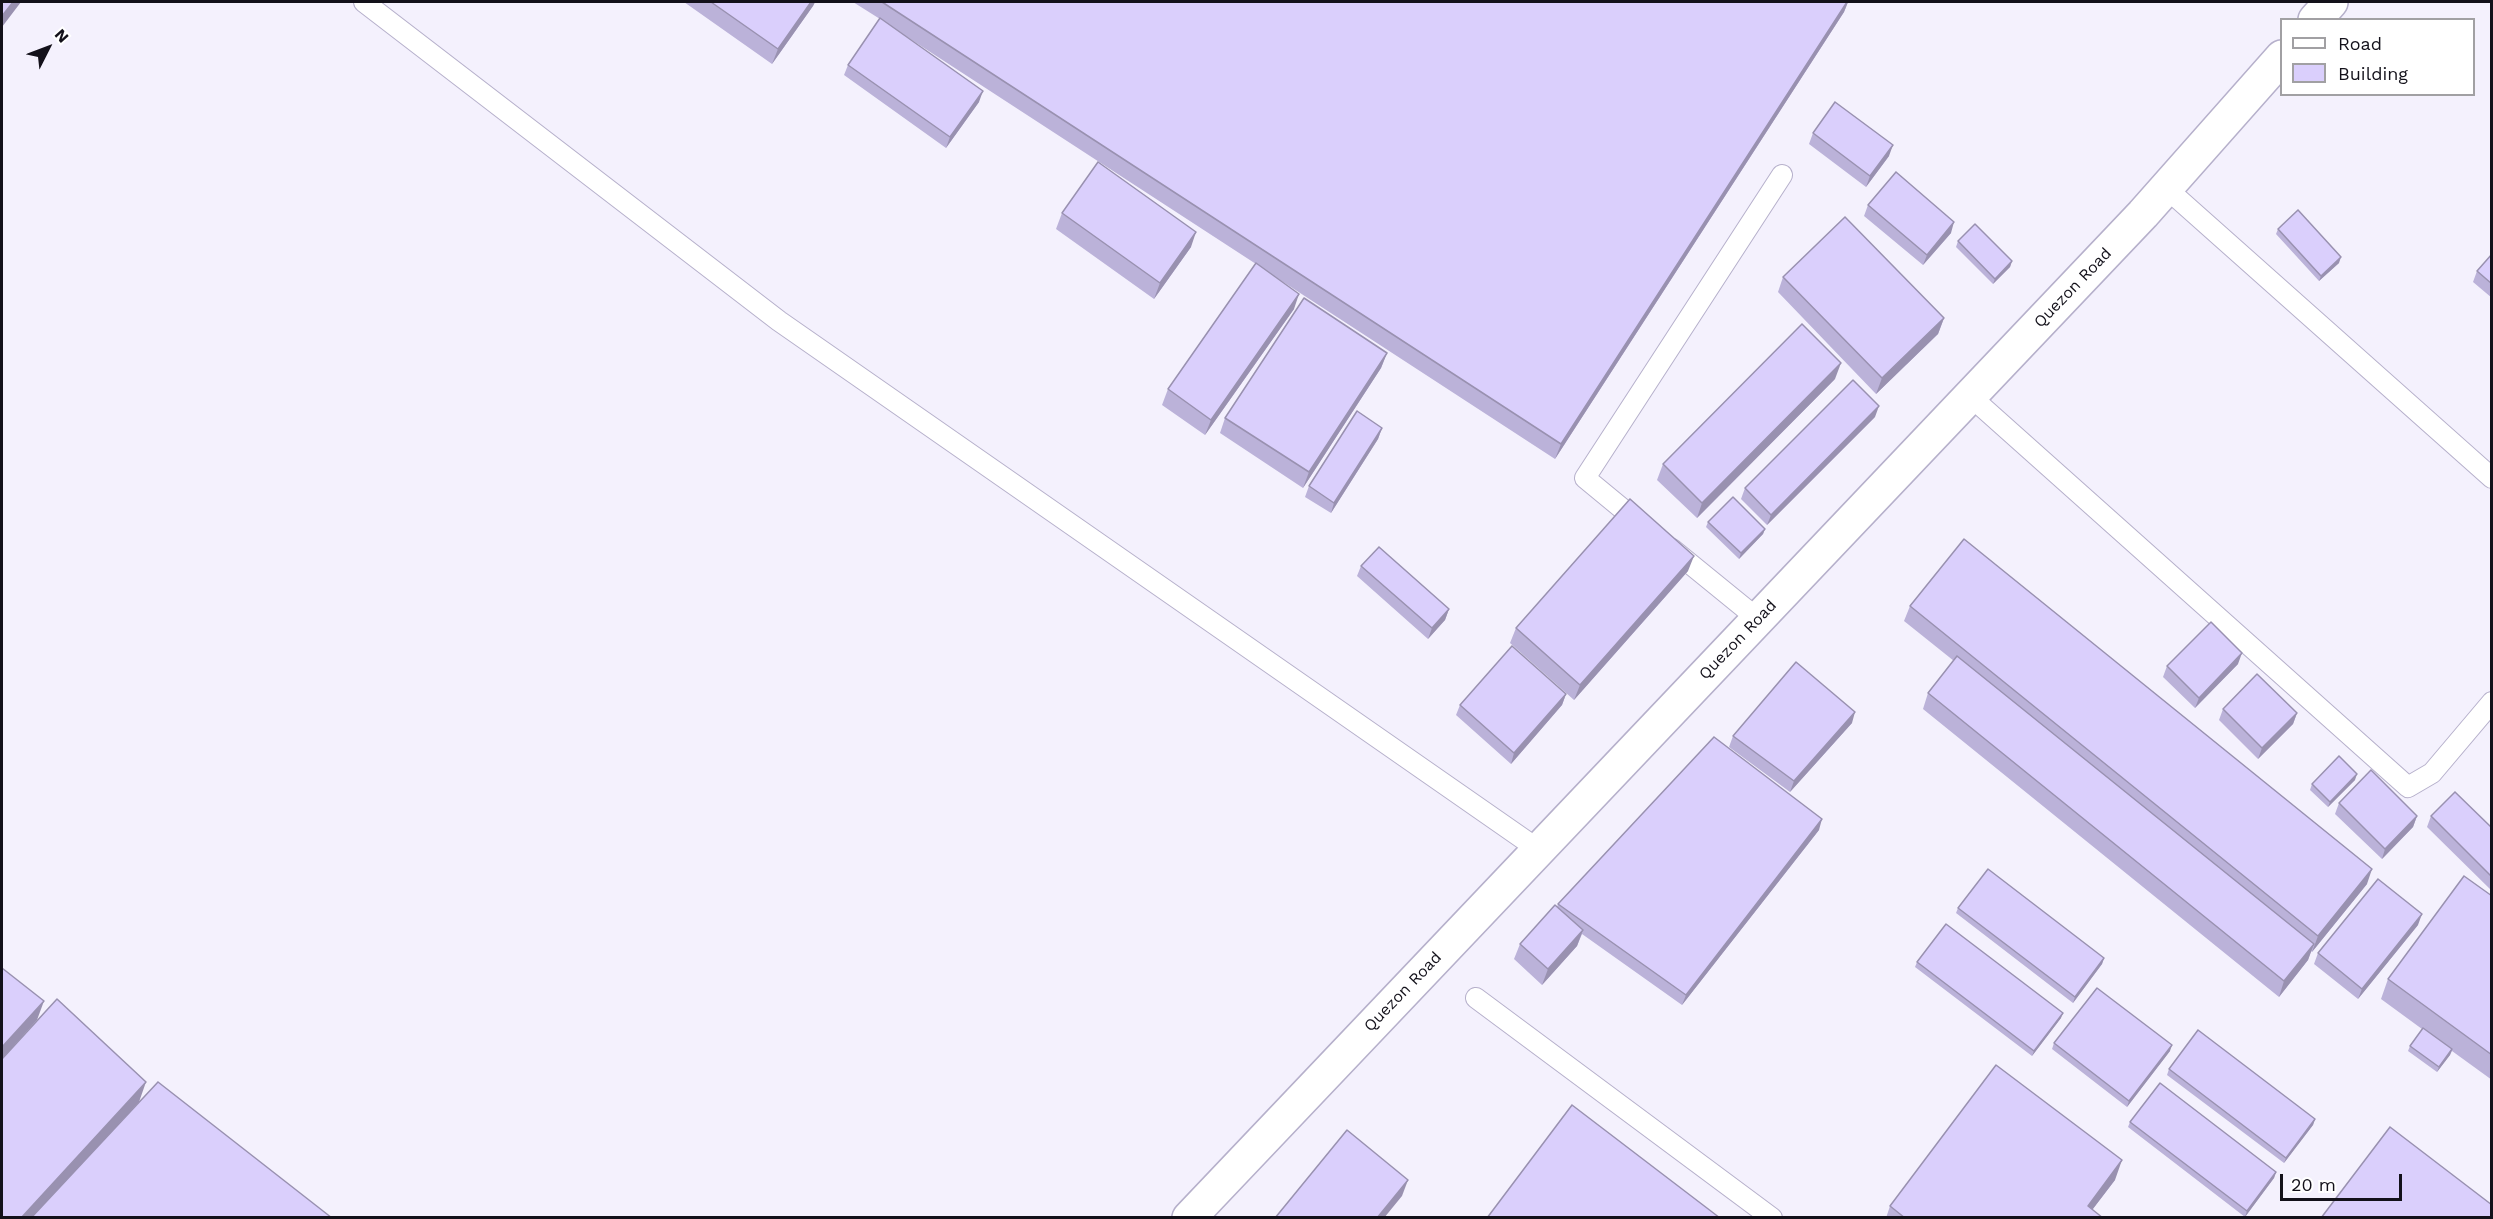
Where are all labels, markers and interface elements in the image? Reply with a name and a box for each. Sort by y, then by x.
north arrow [18,18,78,78]
legend [2280,18,2475,96]
text: N [51,25,73,46]
text: Road [2338,33,2382,54]
text: Building [2338,63,2408,84]
street label: Quezon Road [2030,244,2116,332]
street label: Quezon Road [1695,596,1781,684]
street label: Quezon Road [1360,948,1446,1036]
scale bar [2283,1162,2404,1200]
text: 20 m [2291,1174,2336,1195]

